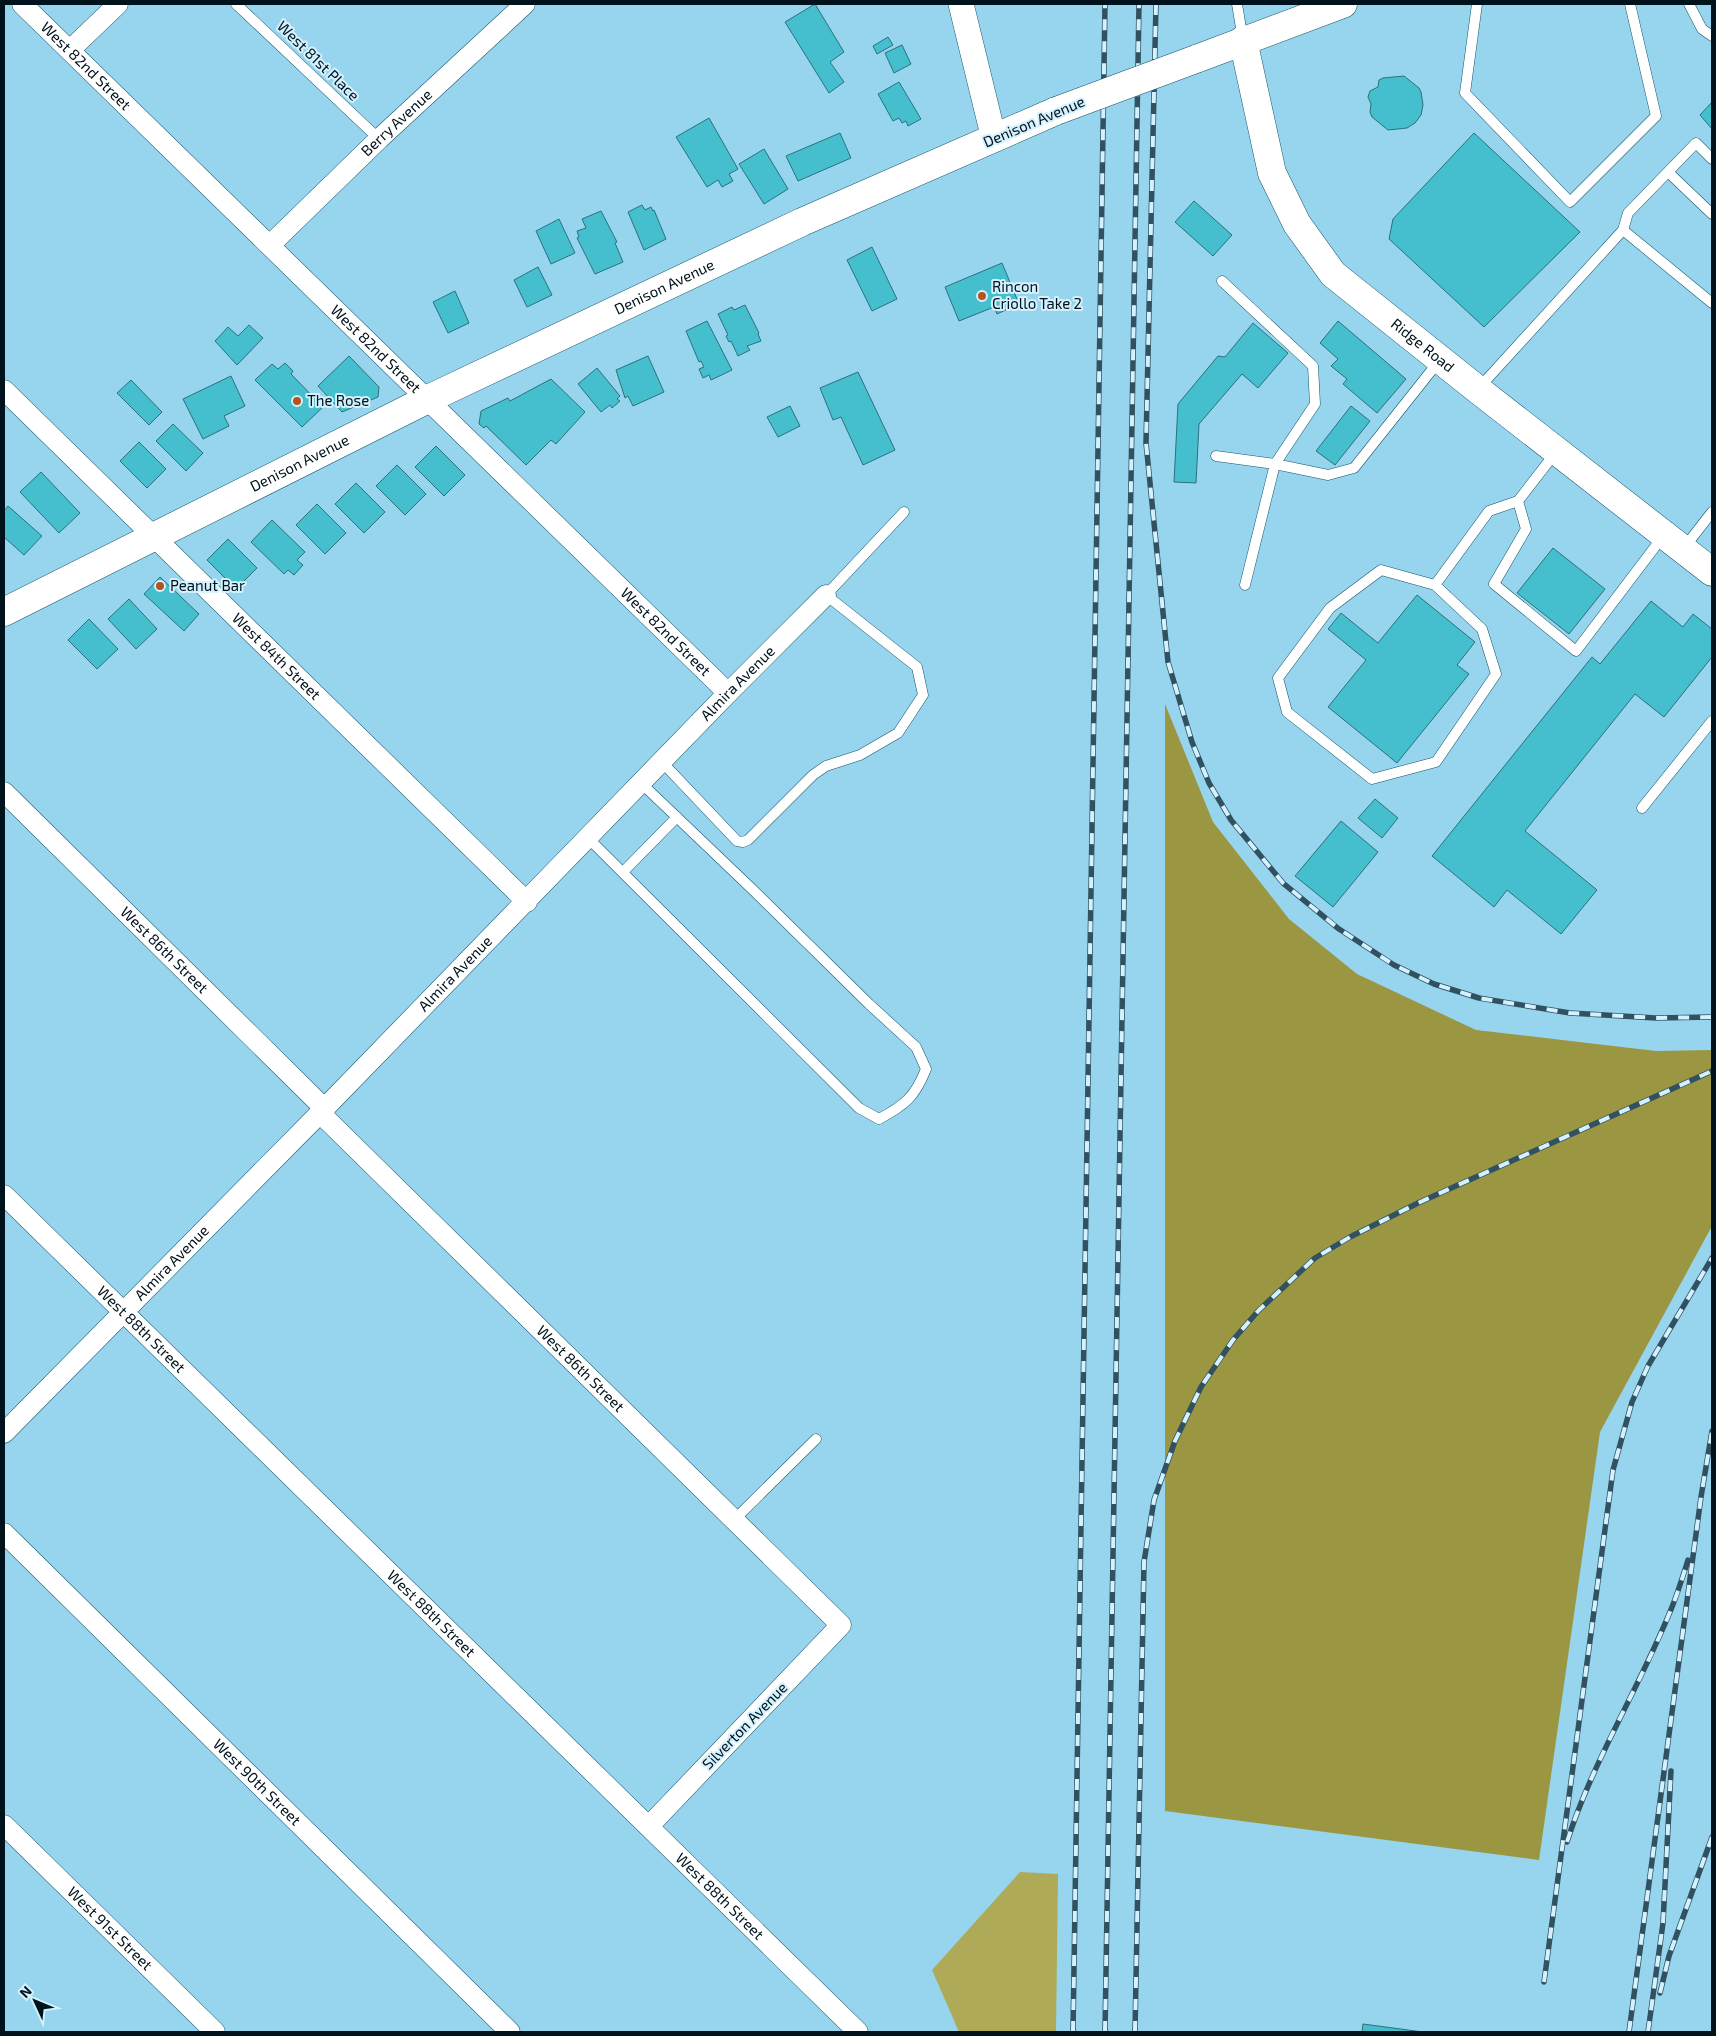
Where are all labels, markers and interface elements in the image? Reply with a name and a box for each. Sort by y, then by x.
street label: West 81st Place [274,17,364,104]
street label: West 82nd Street [38,18,135,114]
street label: Berry Avenue [357,85,435,160]
street label: Denison Avenue [980,92,1087,151]
street label: Denison Avenue [611,255,717,318]
place label: Rincon Criollo Take 2 [992,277,1082,312]
marker: Rincon Criollo Take 2 [976,290,988,302]
street label: West 82nd Street [327,300,425,396]
street label: Ridge Road [1388,314,1458,375]
place label: The Rose [307,391,369,409]
marker: The Rose [291,395,303,407]
street label: Denison Avenue [247,430,352,495]
place label: Peanut Bar [170,576,245,594]
marker: Peanut Bar [154,580,166,592]
street label: West 82nd Street [617,583,715,679]
street label: West 84th Street [229,609,325,703]
street label: Almira Avenue [696,641,778,724]
street label: West 86th Street [117,902,213,997]
street label: Almira Avenue [414,931,495,1014]
street label: Almira Avenue [130,1221,212,1304]
street label: West 88th Street [94,1281,190,1376]
street label: West 86th Street [533,1321,629,1415]
street label: West 88th Street [384,1566,480,1660]
street label: Silverton Avenue [698,1678,790,1773]
street label: West 90th Street [210,1734,305,1829]
street label: West 88th Street [672,1848,768,1943]
street label: West 91st Street [64,1882,157,1974]
north arrow [10,1976,60,2026]
text: N [16,1982,35,2001]

